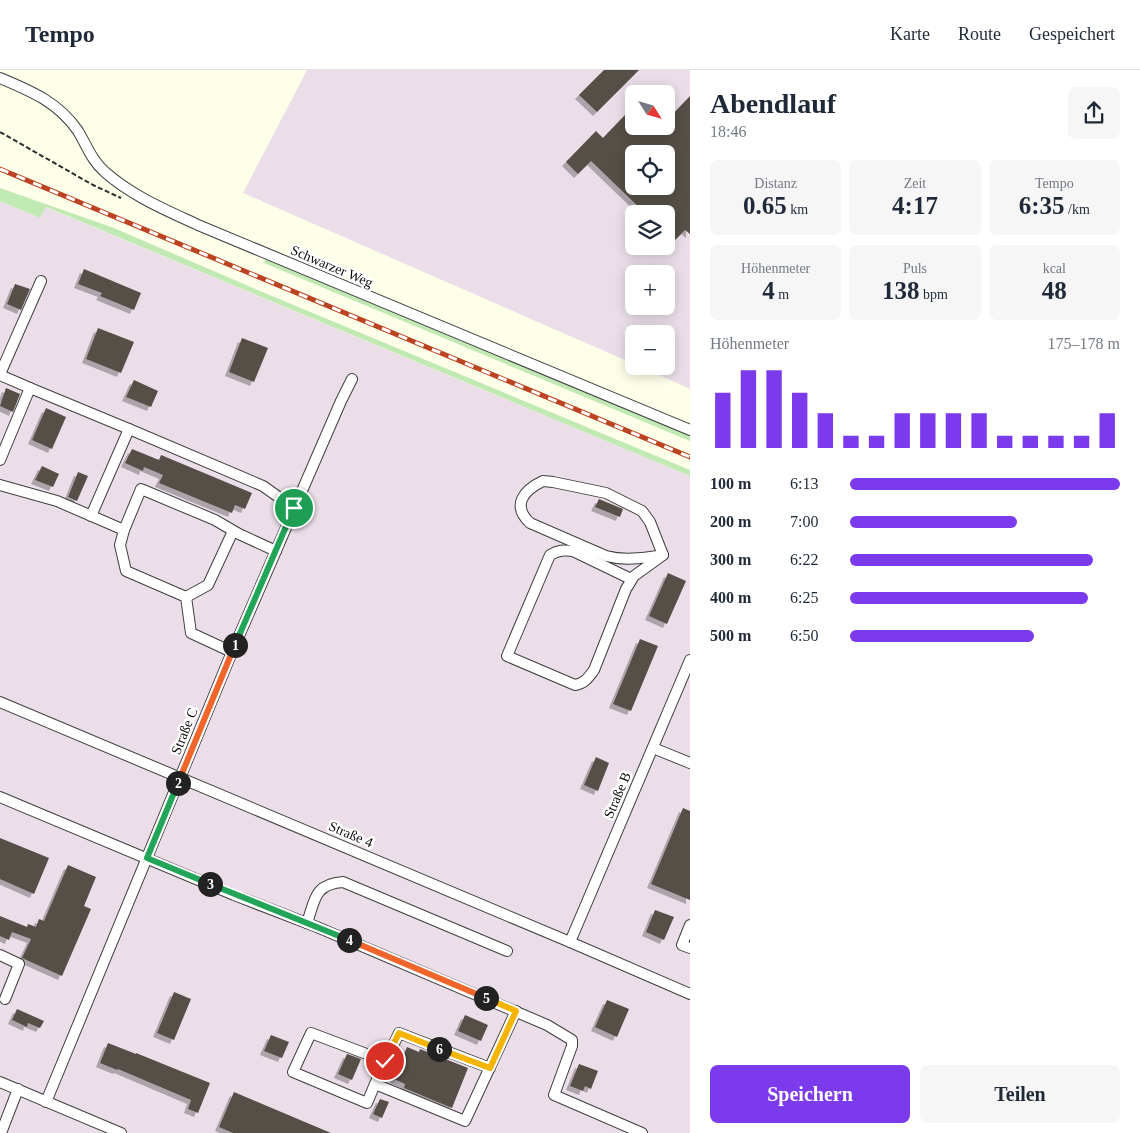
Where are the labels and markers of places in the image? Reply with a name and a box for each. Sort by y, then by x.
pin [273,487,315,529]
pin: 1 [222,632,248,658]
pin: 2 [166,770,190,796]
pin: 3 [198,872,222,896]
pin: 4 [336,928,362,952]
pin: 5 [474,986,498,1010]
pin: 6 [426,1036,452,1062]
pin [364,1040,406,1082]

